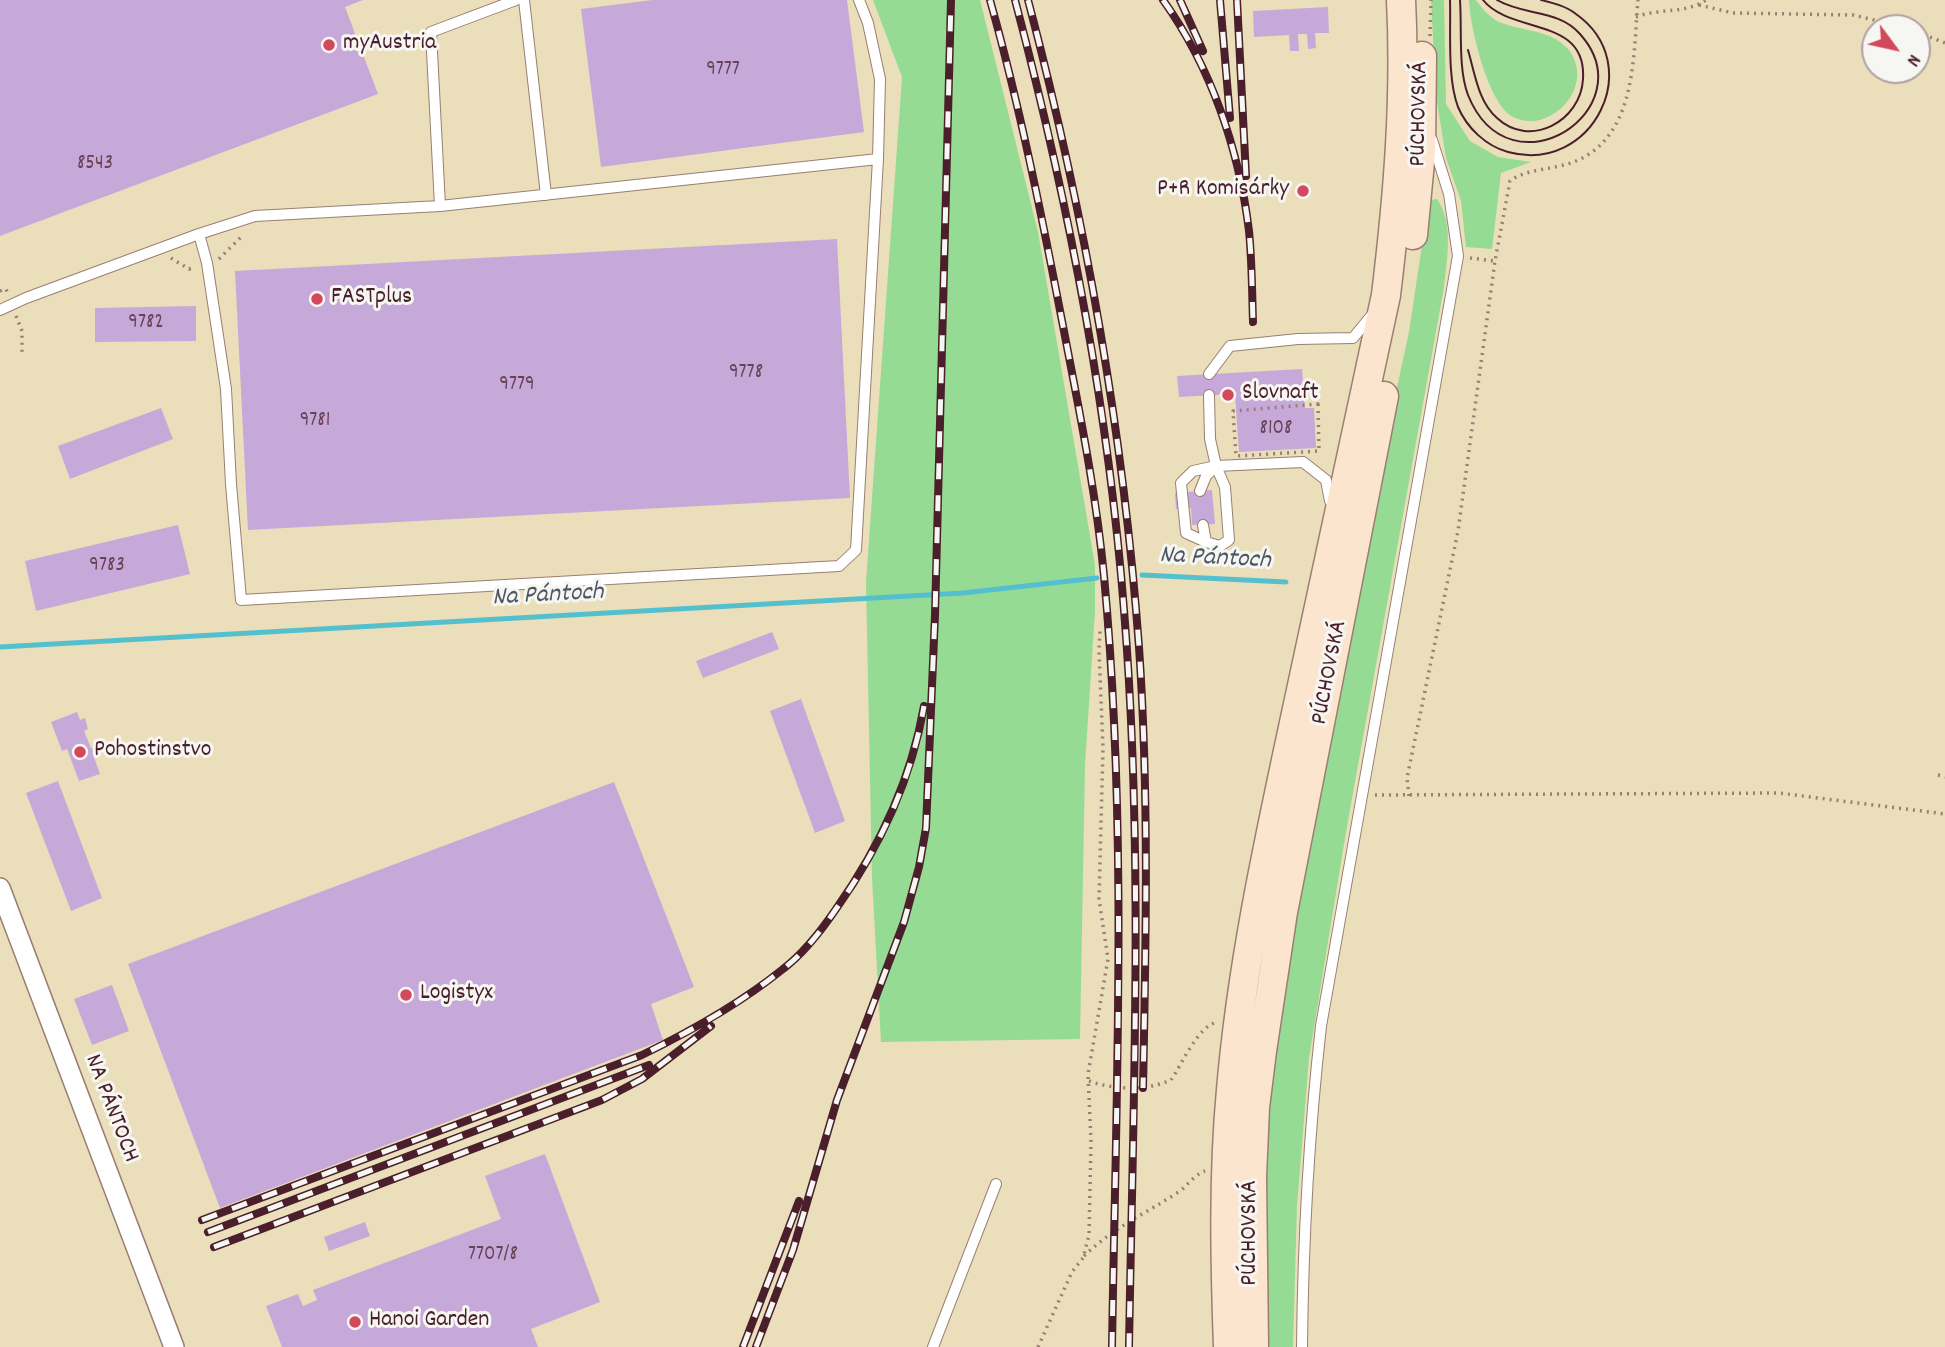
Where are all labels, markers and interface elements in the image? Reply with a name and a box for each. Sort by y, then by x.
north arrow [1861,14,1931,84]
place label: myAustria [343,31,436,59]
marker: myAustria [321,37,337,53]
text: N [1898,48,1926,71]
house number: 9777 [706,58,740,84]
street label: PÚCHOVSKÁ [1406,61,1436,167]
house number: 8543 [77,152,113,178]
place label: P+R Komisárky [1157,177,1289,205]
marker: P+R Komisárky [1295,183,1311,199]
place label: FASTplus [331,285,412,313]
marker: FASTplus [309,291,325,307]
house number: 9782 [128,311,164,337]
house number: 9778 [729,361,763,387]
house number: 9779 [499,373,535,399]
place label: Slovnaft [1242,381,1319,409]
marker: Slovnaft [1220,387,1236,403]
house number: 9781 [300,409,330,435]
house number: 8108 [1260,417,1292,443]
water label: Na Pántoch [1159,542,1271,578]
house number: 9783 [89,554,125,580]
water label: Na Pántoch [492,579,604,615]
street label: PÚCHOVSKÁ [1307,619,1355,727]
place label: Pohostinstvo [94,738,211,766]
marker: Pohostinstvo [72,744,88,760]
place label: Logistyx [420,981,493,1009]
marker: Logistyx [398,987,414,1003]
street label: NA PÁNTOCH [76,1051,144,1167]
street label: PÚCHOVSKÁ [1238,1180,1266,1286]
house number: 7707/8 [468,1243,518,1269]
place label: Hanoi Garden [369,1308,489,1336]
marker: Hanoi Garden [347,1314,363,1330]

